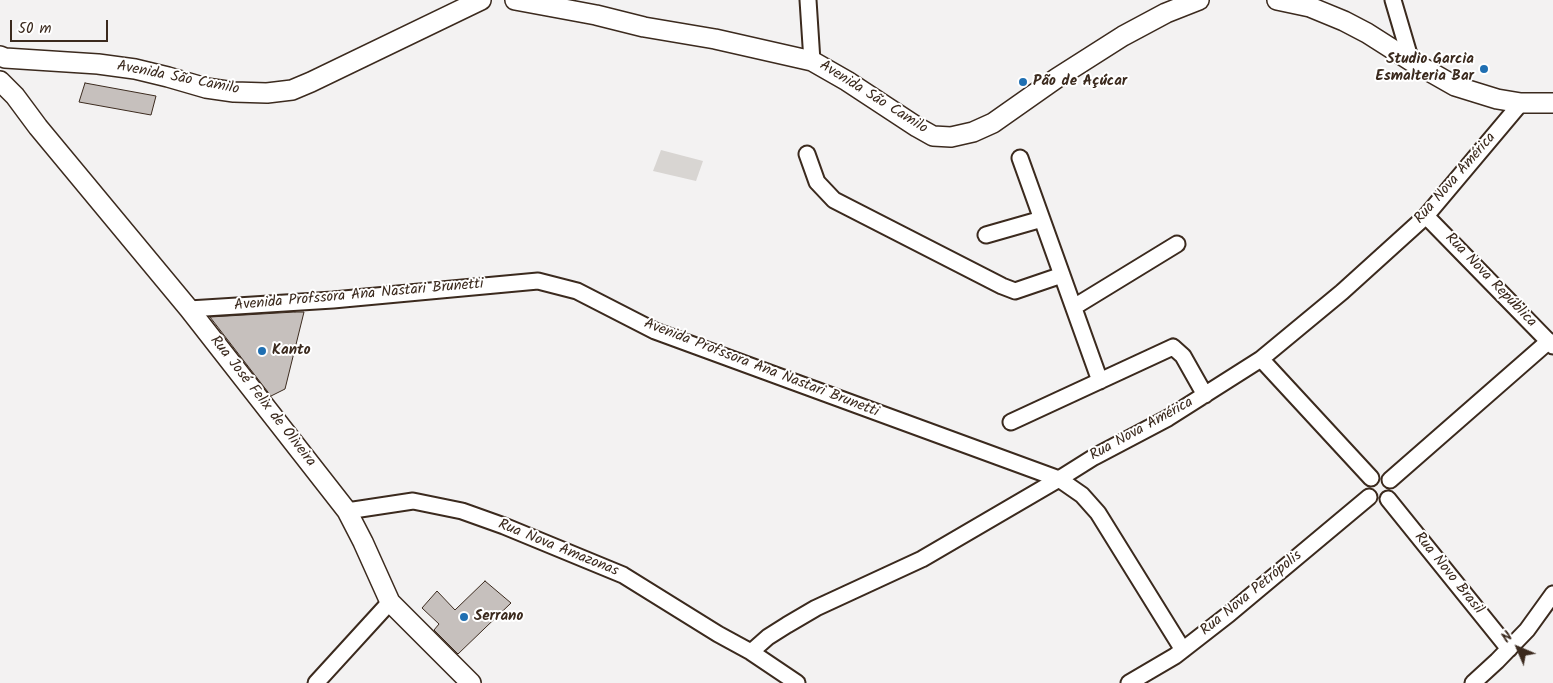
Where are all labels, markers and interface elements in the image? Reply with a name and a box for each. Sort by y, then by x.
scale bar [12,10,110,42]
text: 50 m [18,17,52,41]
place label: Studio Garcia Esmalteria Bar [1376,51,1474,86]
street label: Avenida São Camilo [816,57,930,139]
street label: Avenida São Camilo [115,58,241,100]
marker: Studio Garcia Esmalteria Bar [1478,63,1490,75]
place label: Pão de Açúcar [1033,73,1127,91]
marker: Pão de Açúcar [1017,76,1029,88]
street label: Rua Nova América [1411,130,1501,228]
street label: Rua Nova República [1440,230,1540,332]
street label: Avenida Profssora Ana Nastari Brunetti [234,276,484,316]
street label: Avenida Profssora Ana Nastari Brunetti [641,316,881,422]
street label: Rua José Felix de Oliveira [205,333,319,471]
place label: Kanto [272,342,311,360]
marker: Kanto [256,345,268,357]
street label: Rua Nova América [1087,394,1197,466]
street label: Rua Nova Amazonas [495,517,621,581]
street label: Rua Novo Brasil [1409,529,1487,619]
street label: Rua Nova Petrópolis [1198,548,1306,640]
place label: Serrano [474,608,523,626]
marker: Serrano [458,611,470,623]
north arrow [1493,623,1543,673]
text: N [1496,626,1518,648]

